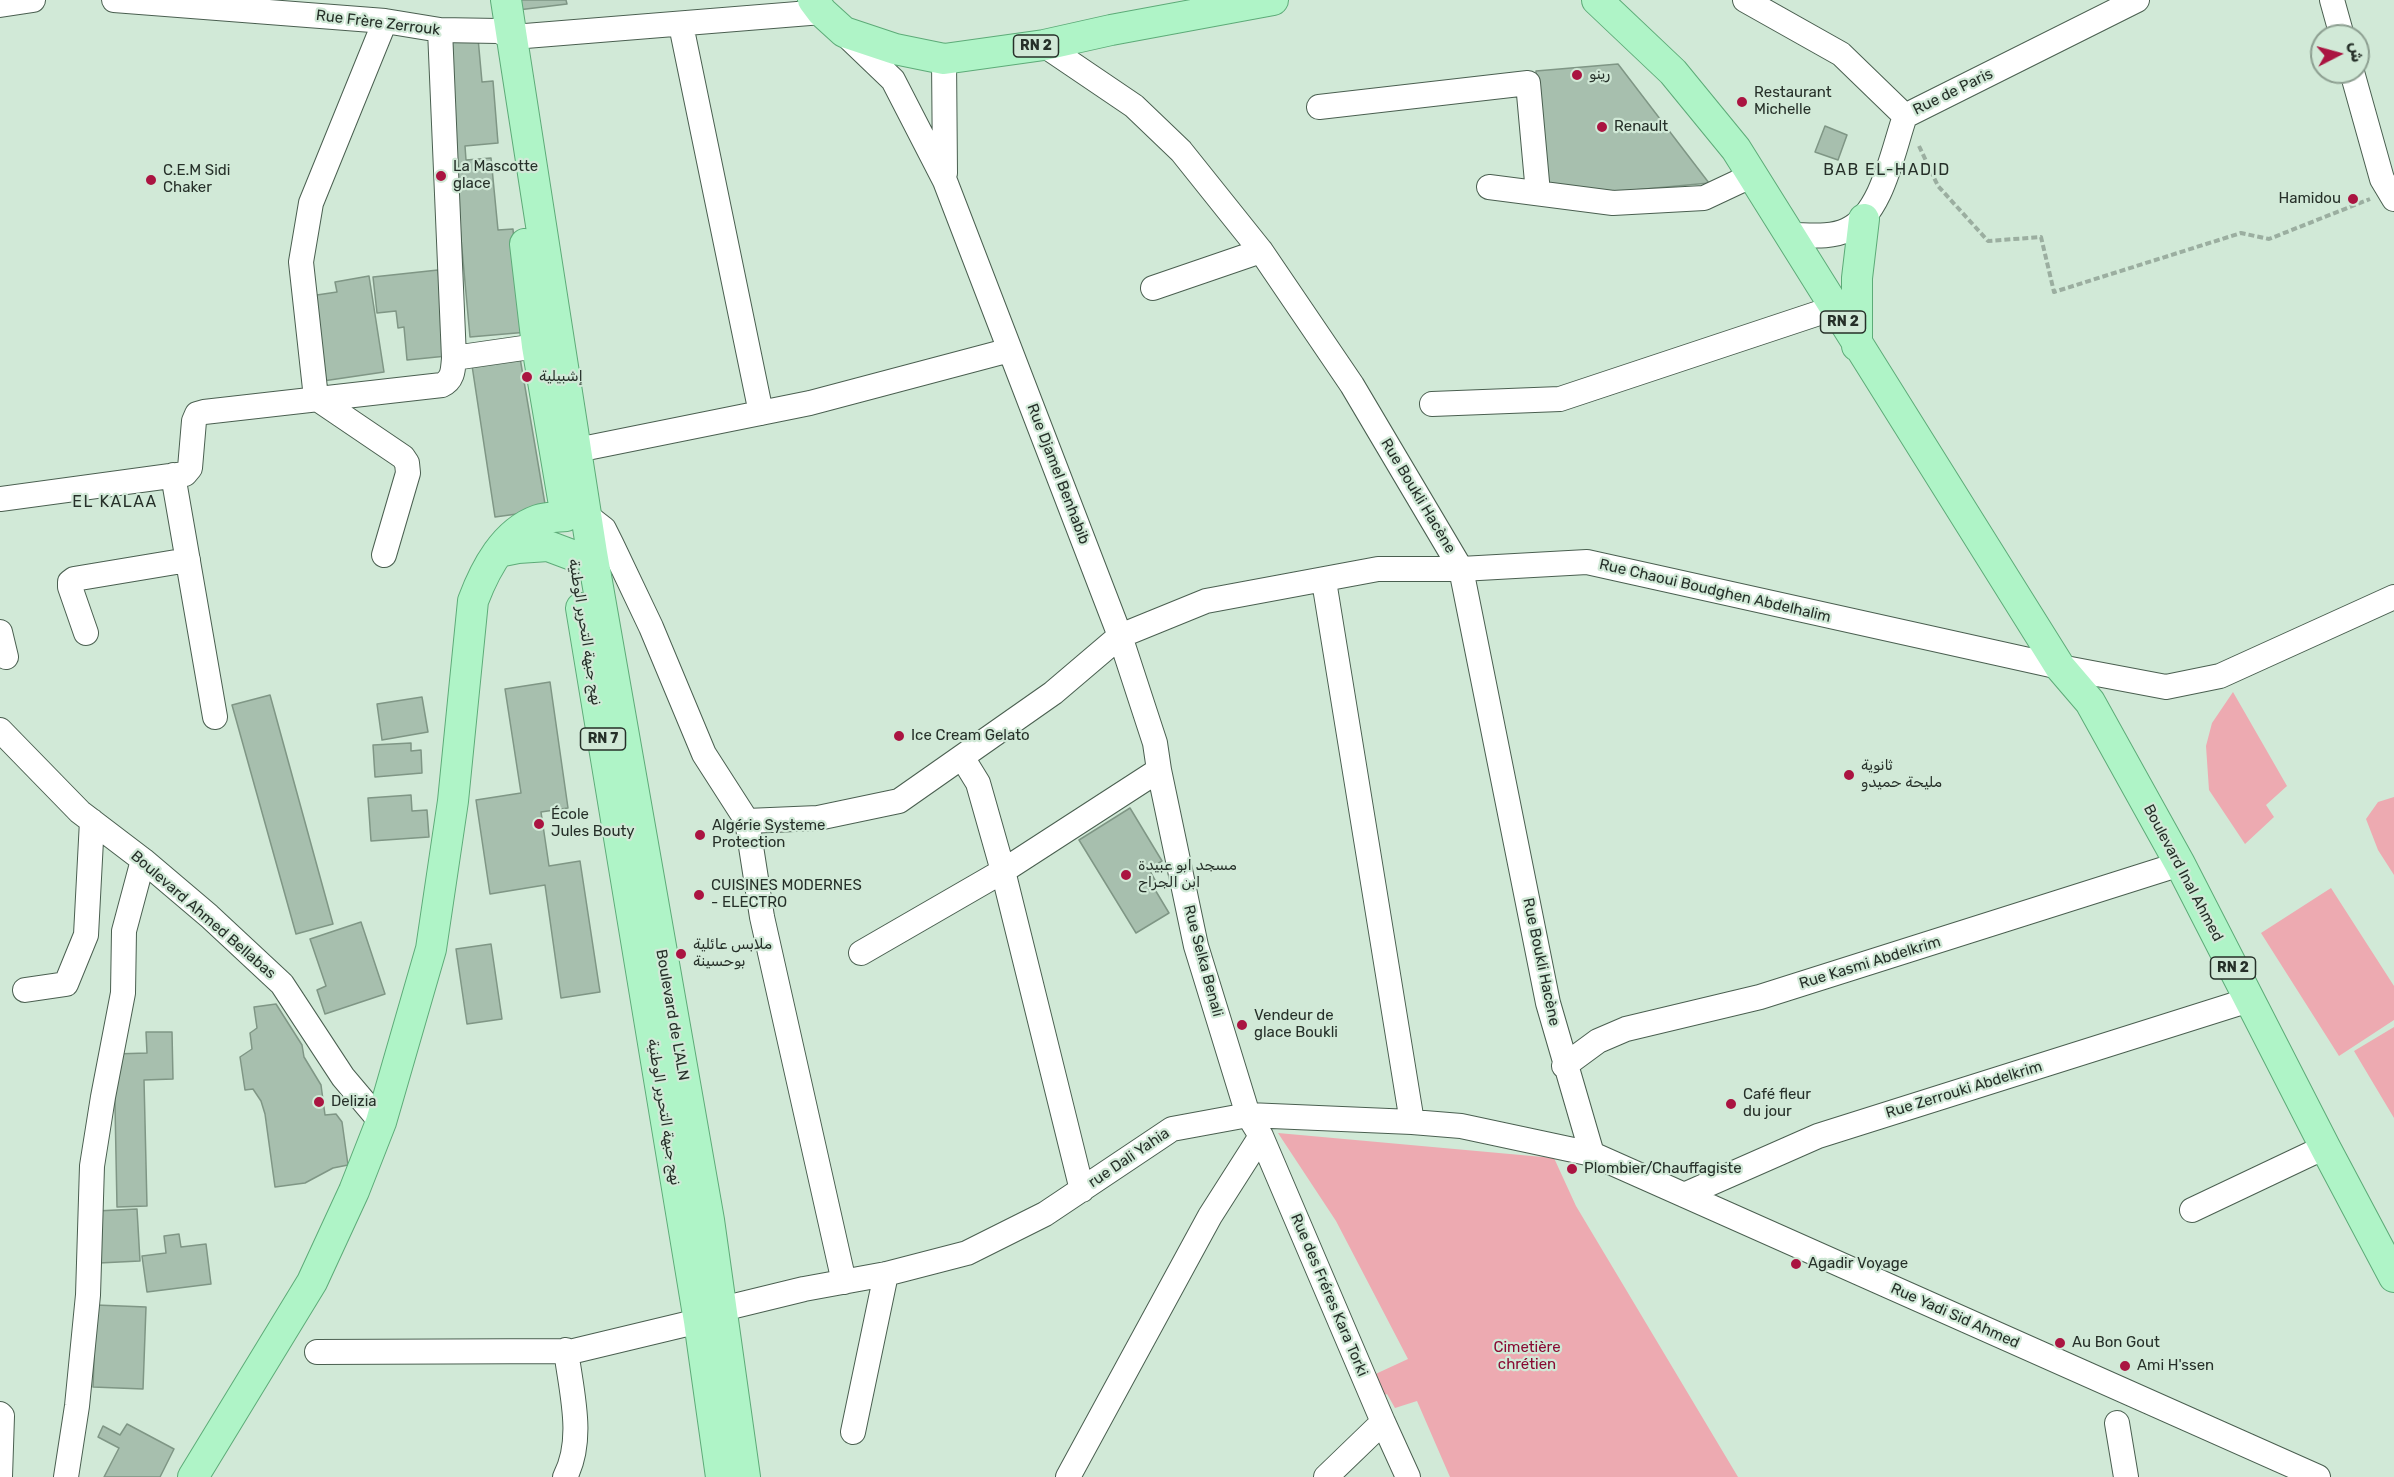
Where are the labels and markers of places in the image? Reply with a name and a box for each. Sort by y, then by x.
place label: رينو [1589,66,1610,84]
marker: رينو [1570,68,1584,82]
place label: Restaurant Michelle [1754,84,1832,119]
marker: Restaurant Michelle [1735,95,1749,109]
place label: Renault [1614,118,1668,136]
marker: Renault [1595,120,1609,134]
place label: La Mascotte glace [453,158,538,193]
place label: C.E.M Sidi Chaker [163,162,230,197]
marker: La Mascotte glace [434,169,448,183]
marker: C.E.M Sidi Chaker [144,173,158,187]
place label: Hamidou [2278,190,2341,208]
marker: Hamidou [2346,192,2360,206]
place label: إشبيلية [539,368,583,386]
marker: إشبيلية [520,370,534,384]
place label: Ice Cream Gelato [911,727,1030,745]
marker: Ice Cream Gelato [892,729,906,743]
place label: ثانوية مليحة حميدو [1861,757,1942,792]
marker: ثانوية مليحة حميدو [1842,768,1856,782]
place label: École Jules Bouty [551,806,635,841]
marker: École Jules Bouty [532,817,546,831]
place label: Algérie Systeme Protection [712,817,825,852]
marker: Algérie Systeme Protection [693,828,707,842]
place label: مسجد ابو عبيدة ابن الجراح [1138,857,1237,892]
marker: مسجد ابو عبيدة ابن الجراح [1119,868,1133,882]
place label: CUISINES MODERNES - ELECTRO [711,877,862,912]
marker: CUISINES MODERNES - ELECTRO [692,888,706,902]
place label: ملابس عائلية بوحسينة [693,936,772,971]
marker: ملابس عائلية بوحسينة [674,947,688,961]
place label: Vendeur de glace Boukli [1254,1007,1338,1042]
marker: Vendeur de glace Boukli [1235,1018,1249,1032]
place label: Café fleur du jour [1743,1086,1811,1121]
place label: Delizia [331,1093,377,1111]
marker: Delizia [312,1095,326,1109]
marker: Café fleur du jour [1724,1097,1738,1111]
place label: Plombier/Chauffagiste [1584,1160,1742,1178]
marker: Plombier/Chauffagiste [1565,1162,1579,1176]
place label: Agadir Voyage [1808,1255,1908,1273]
marker: Agadir Voyage [1789,1257,1803,1271]
place label: Au Bon Gout [2072,1334,2160,1352]
marker: Au Bon Gout [2053,1336,2067,1350]
place label: Ami H'ssen [2137,1357,2214,1375]
marker: Ami H'ssen [2118,1359,2132,1373]

